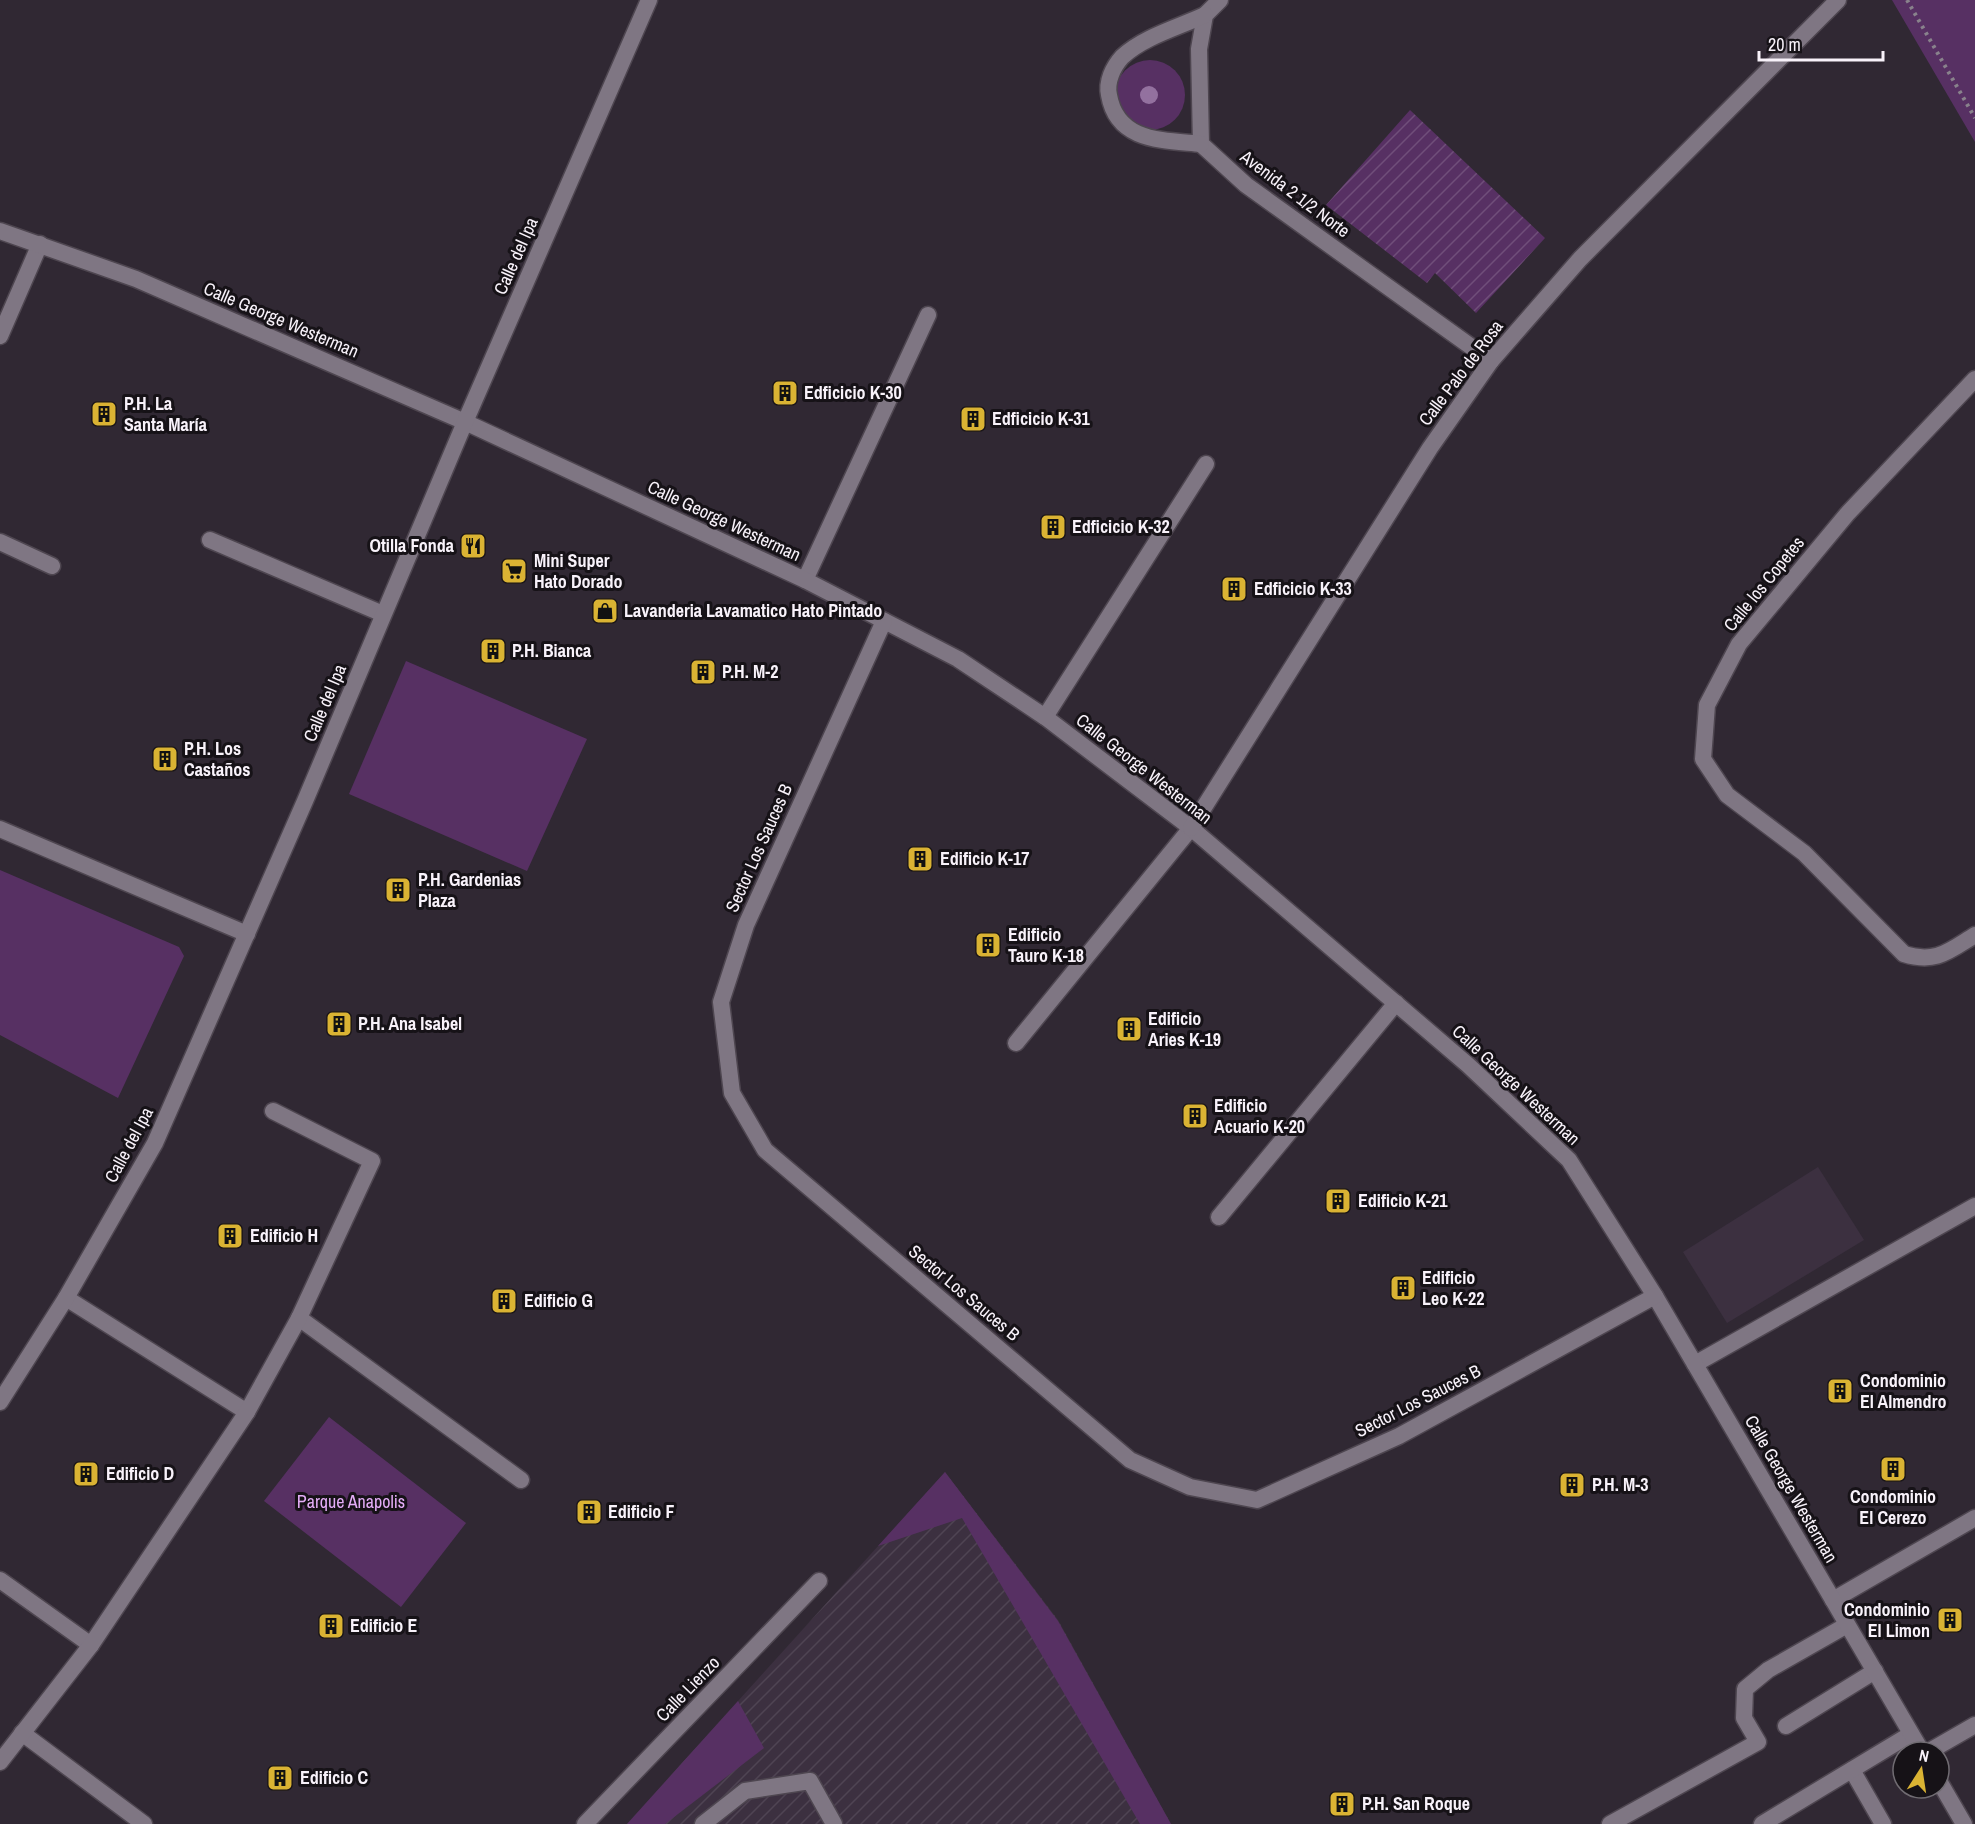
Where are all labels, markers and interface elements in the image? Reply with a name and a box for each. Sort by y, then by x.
scale bar [1759,24,1884,62]
text: 20 m [1768,32,1801,57]
street label: Avenida 2 1/2 Norte [1235,144,1355,243]
street label: Calle del Ipa [487,213,544,298]
street label: Calle George Westerman [200,276,363,364]
street label: Calle Palo de Rosa [1413,315,1509,431]
building icon: Edficicio K-30 [770,378,800,408]
place label: Edficicio K-30 [804,380,902,405]
place label: P.H. La Santa María [124,391,208,437]
building icon: P.H. La Santa María [89,399,119,429]
building icon: Edficicio K-31 [958,404,988,434]
place label: Edficicio K-31 [992,406,1090,431]
street label: Calle George Westerman [644,474,805,567]
building icon: Edficicio K-32 [1038,512,1068,542]
place label: Edficicio K-32 [1072,514,1170,539]
restaurant icon: Otilla Fonda [458,531,488,561]
street label: Calle los Copetes [1717,531,1810,636]
place label: Otilla Fonda [369,533,455,558]
place label: Mini Super Hato Dorado [534,548,623,594]
supermarket icon: Mini Super Hato Dorado [499,556,529,586]
building icon: Edficicio K-33 [1219,574,1249,604]
place label: Edficicio K-33 [1254,576,1352,601]
shop icon: Lavanderia Lavamatico Hato Pintado [590,596,620,626]
place label: Lavanderia Lavamatico Hato Pintado [624,598,882,623]
building icon: P.H. Bianca [478,636,508,666]
place label: P.H. Bianca [512,638,592,663]
building icon: P.H. M-2 [688,657,718,687]
place label: P.H. M-2 [722,659,778,684]
street label: Calle del Ipa [297,660,352,745]
street label: Calle George Westerman [1071,708,1218,830]
place label: P.H. Los Castaños [184,736,250,782]
building icon: P.H. Los Castaños [150,744,180,774]
street label: Sector Los Sauces B [719,780,798,916]
building icon: Edificio K-17 [905,844,935,874]
place label: Edificio K-17 [940,846,1029,871]
place label: P.H. Gardenias Plaza [418,867,521,913]
building icon: P.H. Gardenias Plaza [383,875,413,905]
place label: Edificio Tauro K-18 [1008,922,1084,968]
building icon: Edificio Tauro K-18 [973,930,1003,960]
place label: Edificio Aries K-19 [1148,1006,1221,1052]
building icon: P.H. Ana Isabel [324,1009,354,1039]
place label: P.H. Ana Isabel [358,1011,462,1036]
building icon: Edificio Aries K-19 [1114,1014,1144,1044]
street label: Calle George Westerman [1447,1019,1586,1150]
place label: Edificio Acuario K-20 [1214,1093,1305,1139]
building icon: Edificio Acuario K-20 [1180,1101,1210,1131]
street label: Calle del Ipa [98,1103,159,1187]
building icon: Edificio K-21 [1323,1186,1353,1216]
place label: Edificio K-21 [1358,1188,1448,1213]
building icon: Edificio H [215,1221,245,1251]
place label: Edificio H [250,1223,318,1248]
street label: Sector Los Sauces B [903,1239,1025,1347]
place label: Edificio Leo K-22 [1422,1265,1484,1311]
building icon: Edificio Leo K-22 [1388,1273,1418,1303]
building icon: Edificio G [489,1286,519,1316]
place label: Edificio G [524,1288,593,1313]
street label: Sector Los Sauces B [1351,1358,1485,1443]
place label: Condominio El Almendro [1860,1368,1946,1414]
building icon: Condominio El Almendro [1825,1376,1855,1406]
street label: Calle George Westerman [1739,1411,1844,1567]
building icon: Condominio El Cerezo [1878,1454,1908,1484]
building icon: Edificio D [71,1459,101,1489]
place label: Edificio D [106,1461,174,1486]
building icon: P.H. M-3 [1557,1470,1587,1500]
place label: P.H. M-3 [1592,1472,1648,1497]
place label: Condominio El Cerezo [1850,1484,1936,1530]
park label: Parque Anapolis [297,1489,405,1514]
building icon: Edificio F [574,1497,604,1527]
place label: Edificio F [608,1499,674,1524]
place label: Condominio El Limon [1844,1597,1930,1643]
building icon: Condominio El Limon [1935,1605,1965,1635]
building icon: Edificio E [316,1611,346,1641]
place label: Edificio E [350,1613,417,1638]
street label: Calle Lienzo [650,1650,725,1727]
north arrow [1891,1740,1951,1800]
text: N [1917,1744,1931,1767]
building icon: Edificio C [265,1763,295,1793]
place label: Edificio C [300,1765,368,1790]
building icon: P.H. San Roque [1327,1789,1357,1819]
place label: P.H. San Roque [1362,1791,1470,1816]

